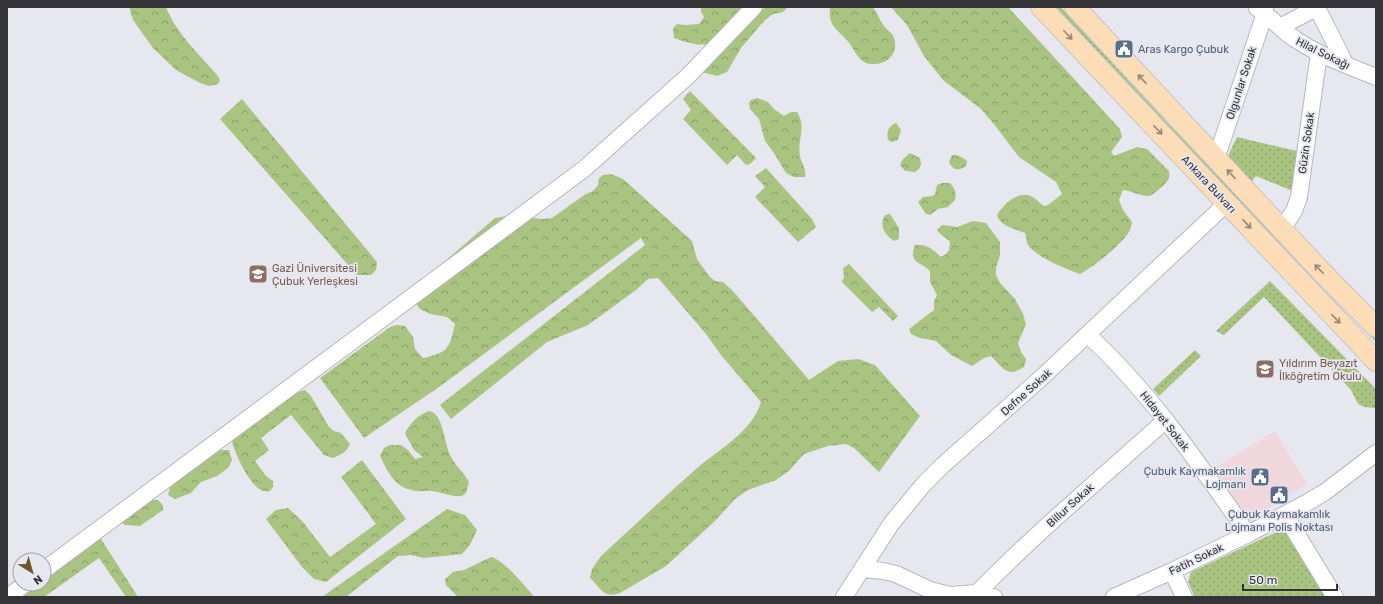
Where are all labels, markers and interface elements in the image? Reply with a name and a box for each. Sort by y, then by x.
one-way arrow [1063,30,1073,40]
street label: Hilal Sokağı [1294,35,1352,72]
public building icon: Aras Kargo Çubuk [1113,38,1135,60]
place label: Aras Kargo Çubuk [1138,43,1229,56]
street label: Olgunlar Sokak [1224,45,1259,121]
one-way arrow [1137,74,1147,84]
street label: Güzin Sokak [1296,111,1317,175]
one-way arrow [1153,124,1162,135]
street label: Ankara Bulvarı [1179,153,1239,216]
one-way arrow [1226,169,1235,179]
one-way arrow [1242,219,1252,229]
place label: Gazi Üniversitesi Çubuk Yerleşkesi [272,262,358,288]
school or university icon: Gazi Üniversitesi Çubuk Yerleşkesi [247,263,269,285]
one-way arrow [1314,264,1324,274]
one-way arrow [1331,314,1341,324]
place label: Yıldırım Beyazıt İlköğretim Okulu [1279,357,1362,383]
school or university icon: Yıldırım Beyazıt İlköğretim Okulu [1254,358,1276,380]
street label: Defne Sokak [998,366,1055,419]
street label: Hidayet Sokak [1137,389,1192,454]
place label: Çubuk Kaymakamlık Lojmanı [1144,465,1246,491]
public building icon: Çubuk Kaymakamlık Lojmanı [1249,466,1271,488]
street label: Billur Sokak [1044,481,1097,530]
public building icon: Çubuk Kaymakamlık Lojmanı Polis Noktası [1268,484,1290,506]
place label: Çubuk Kaymakamlık Lojmanı Polis Noktası [1225,508,1333,534]
street label: Fatih Sokak [1167,541,1226,578]
north arrow [12,552,52,592]
scale bar [1243,566,1337,592]
text: N [31,572,45,587]
text: 50 m [1249,573,1277,587]

